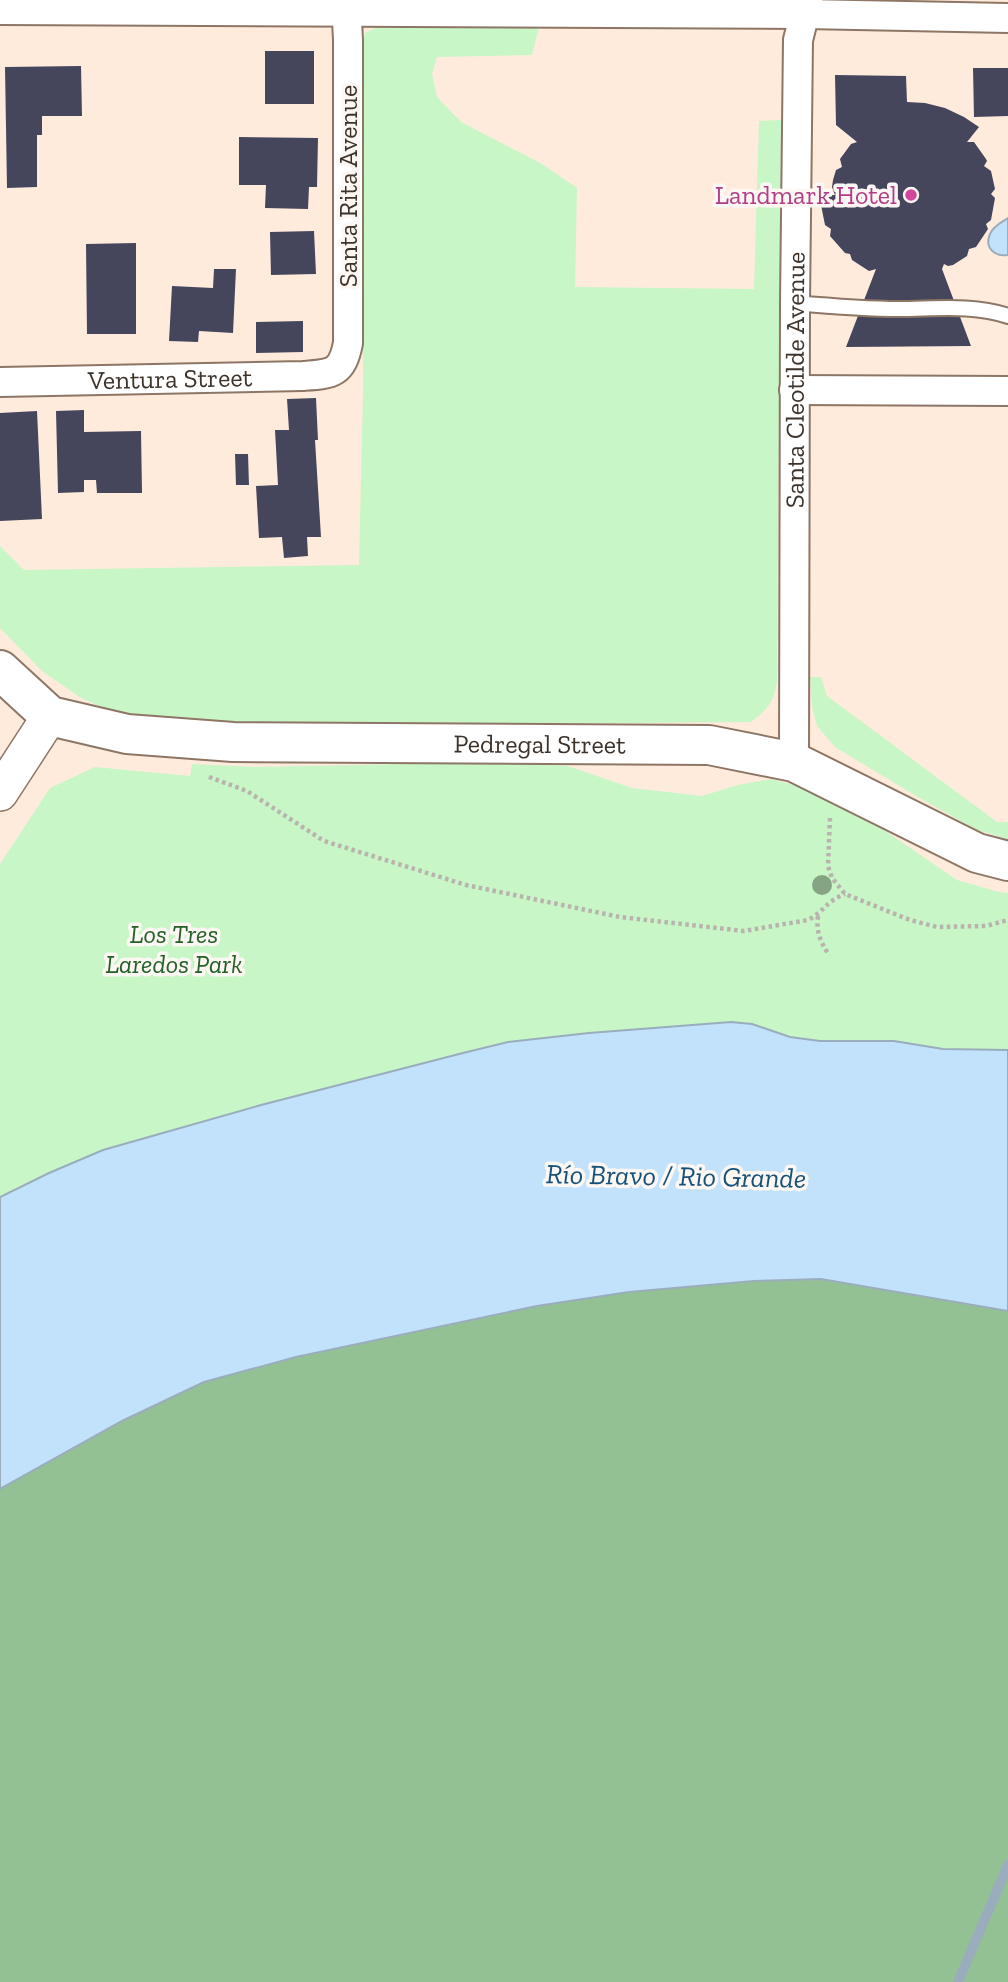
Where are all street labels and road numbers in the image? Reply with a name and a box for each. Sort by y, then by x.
street label: Santa Rita Avenue [332,85,364,287]
street label: Santa Cleotilde Avenue [779,251,812,508]
street label: Ventura Street [86,361,253,396]
street label: Pedregal Street [453,727,626,760]

